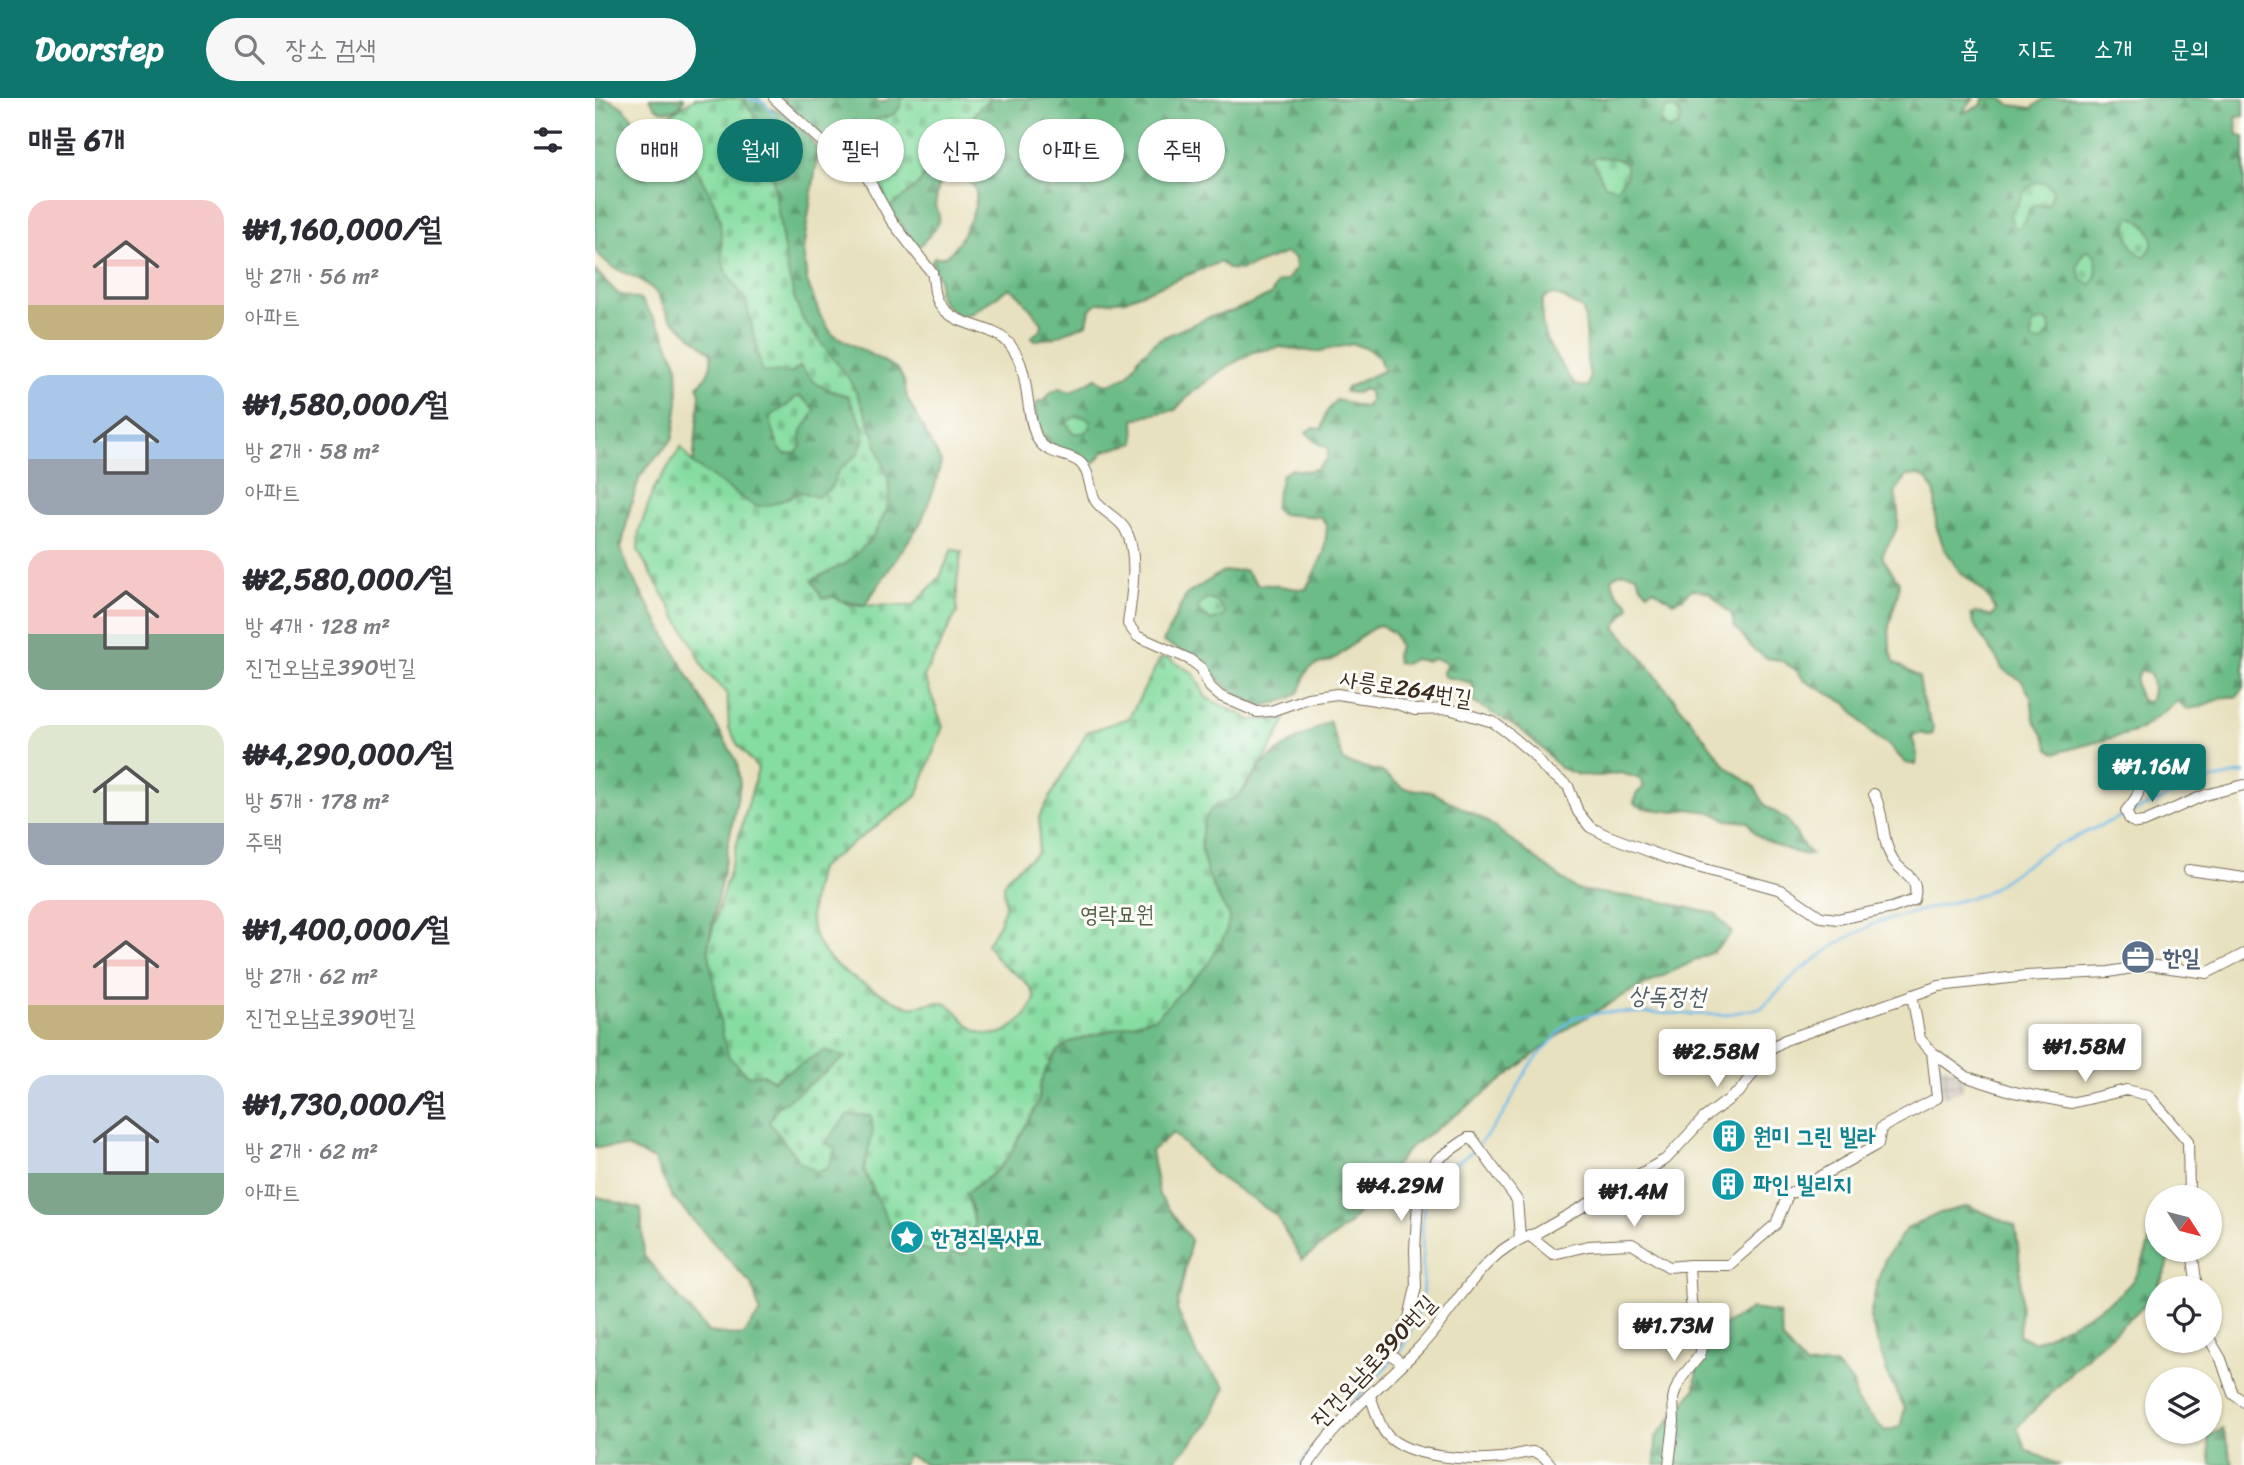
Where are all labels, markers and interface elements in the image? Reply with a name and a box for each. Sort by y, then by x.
search box [206,18,696,81]
text: Doorstep [35,20,164,78]
text: 장소 검색 [286,26,376,72]
text: 홈 [1960,28,1979,70]
text: 지도 [2017,28,2056,70]
text: 소개 [2094,28,2132,70]
text: 문의 [2170,28,2209,70]
icon: search [230,30,268,68]
text: 매물 6개 [28,113,125,167]
chip: 매매 [616,119,703,182]
chip: 월세 [717,119,803,182]
chip: 필터 [817,119,904,182]
chip: 신규 [918,119,1005,182]
chip: 아파트 [1019,119,1124,182]
chip: 주택 [1138,119,1225,182]
icon: filters [529,121,567,159]
text: ₩1,160,000/월 [245,202,442,256]
icon: home [84,228,168,312]
text: 방 2개 · 56 m² [245,256,379,297]
text: 아파트 [245,297,301,338]
text: ₩1,580,000/월 [245,377,448,431]
icon: home [84,403,168,487]
text: 방 2개 · 58 m² [245,431,380,472]
text: 아파트 [245,472,301,513]
text: ₩2,580,000/월 [245,552,453,606]
icon: home [84,578,168,662]
text: 방 4개 · 128 m² [245,606,390,647]
text: 진건오남로390번길 [245,647,416,688]
street label: 사릉로264번길 [1337,658,1475,719]
text: ₩4,290,000/월 [245,727,454,781]
pin: ₩1.16M [2095,744,2209,804]
text: ₩1.16M [2114,746,2190,787]
icon: home [84,753,168,837]
text: 방 5개 · 178 m² [245,781,390,822]
text: 주택 [245,822,282,863]
park label: 영락묘원 [1080,894,1154,935]
text: ₩1,400,000/월 [245,902,450,956]
icon: home [84,928,168,1012]
place label: 한일 [2162,937,2201,978]
office icon: 한일 [2119,938,2157,976]
text: 방 2개 · 62 m² [245,956,378,997]
water label: 상독정천 [1628,974,1709,1018]
text: 진건오남로390번길 [245,997,416,1038]
pin: ₩1.58M [2028,1024,2142,1084]
text: ₩1.58M [2044,1026,2126,1067]
pin: ₩2.58M [1660,1030,1774,1089]
text: ₩2.58M [1675,1031,1759,1072]
text: ₩1,730,000/월 [245,1077,446,1131]
icon: home [84,1103,168,1187]
place label: 원미 그린 빌라 [1753,1116,1876,1157]
building icon: 원미 그린 빌라 [1710,1117,1748,1155]
text: 방 2개 · 62 m² [245,1131,378,1172]
pin: ₩4.29M [1344,1164,1458,1223]
place label: 파인 빌리지 [1753,1164,1852,1205]
text: ₩4.29M [1358,1165,1444,1206]
building icon: 파인 빌리지 [1709,1165,1747,1203]
pin: ₩1.4M [1585,1170,1683,1229]
text: ₩1.4M [1600,1171,1668,1212]
text: 아파트 [245,1172,301,1213]
north arrow [2145,1185,2223,1262]
map controls [2145,1185,2222,1444]
place label: 한경직목사묘 [930,1217,1042,1258]
place icon: 한경직목사묘 [888,1218,926,1256]
button: locate [2145,1276,2222,1353]
street label: 진건오남로390번길 [1300,1285,1447,1438]
pin: ₩1.73M [1617,1304,1731,1363]
text: ₩1.73M [1634,1305,1714,1346]
button: layers [2145,1367,2222,1444]

